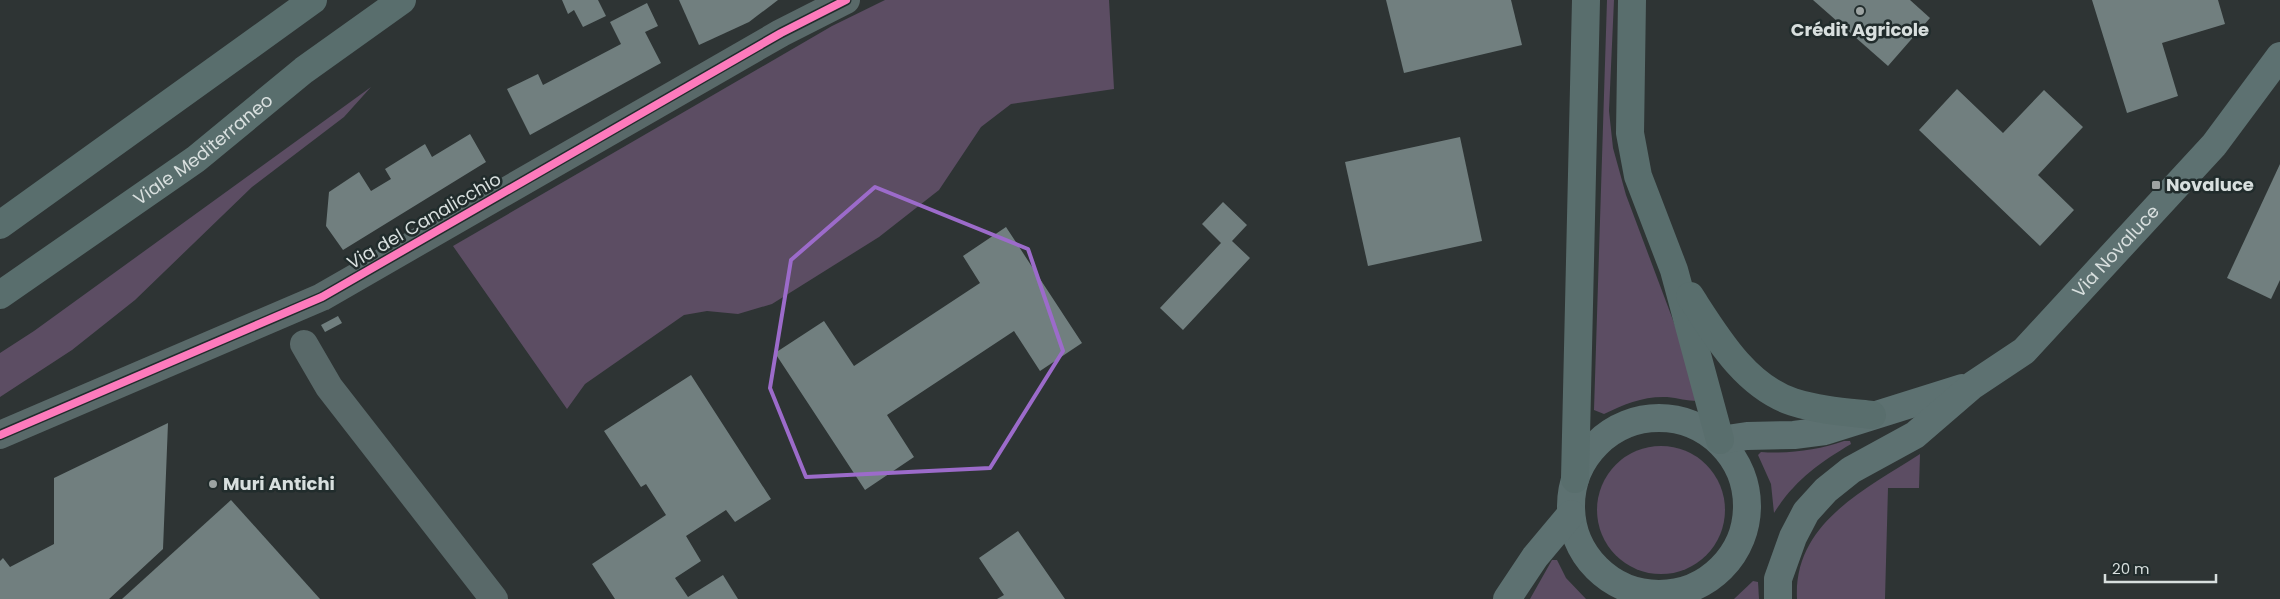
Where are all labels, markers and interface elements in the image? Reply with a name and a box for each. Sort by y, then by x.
marker: Crédit Agricole [1854,5,1866,17]
place label: Crédit Agricole [1791,17,1929,42]
street label: Viale Mediterraneo [128,88,278,211]
street label: Via del Canalicchio [342,166,505,275]
place label: Novaluce [2166,172,2254,197]
marker: Novaluce [2150,179,2162,191]
street label: Via Novaluce [2066,199,2165,303]
place label: Muri Antichi [223,471,335,496]
marker: Muri Antichi [207,478,219,490]
scale bar [2105,552,2216,584]
text: 20 m [2112,558,2150,579]

